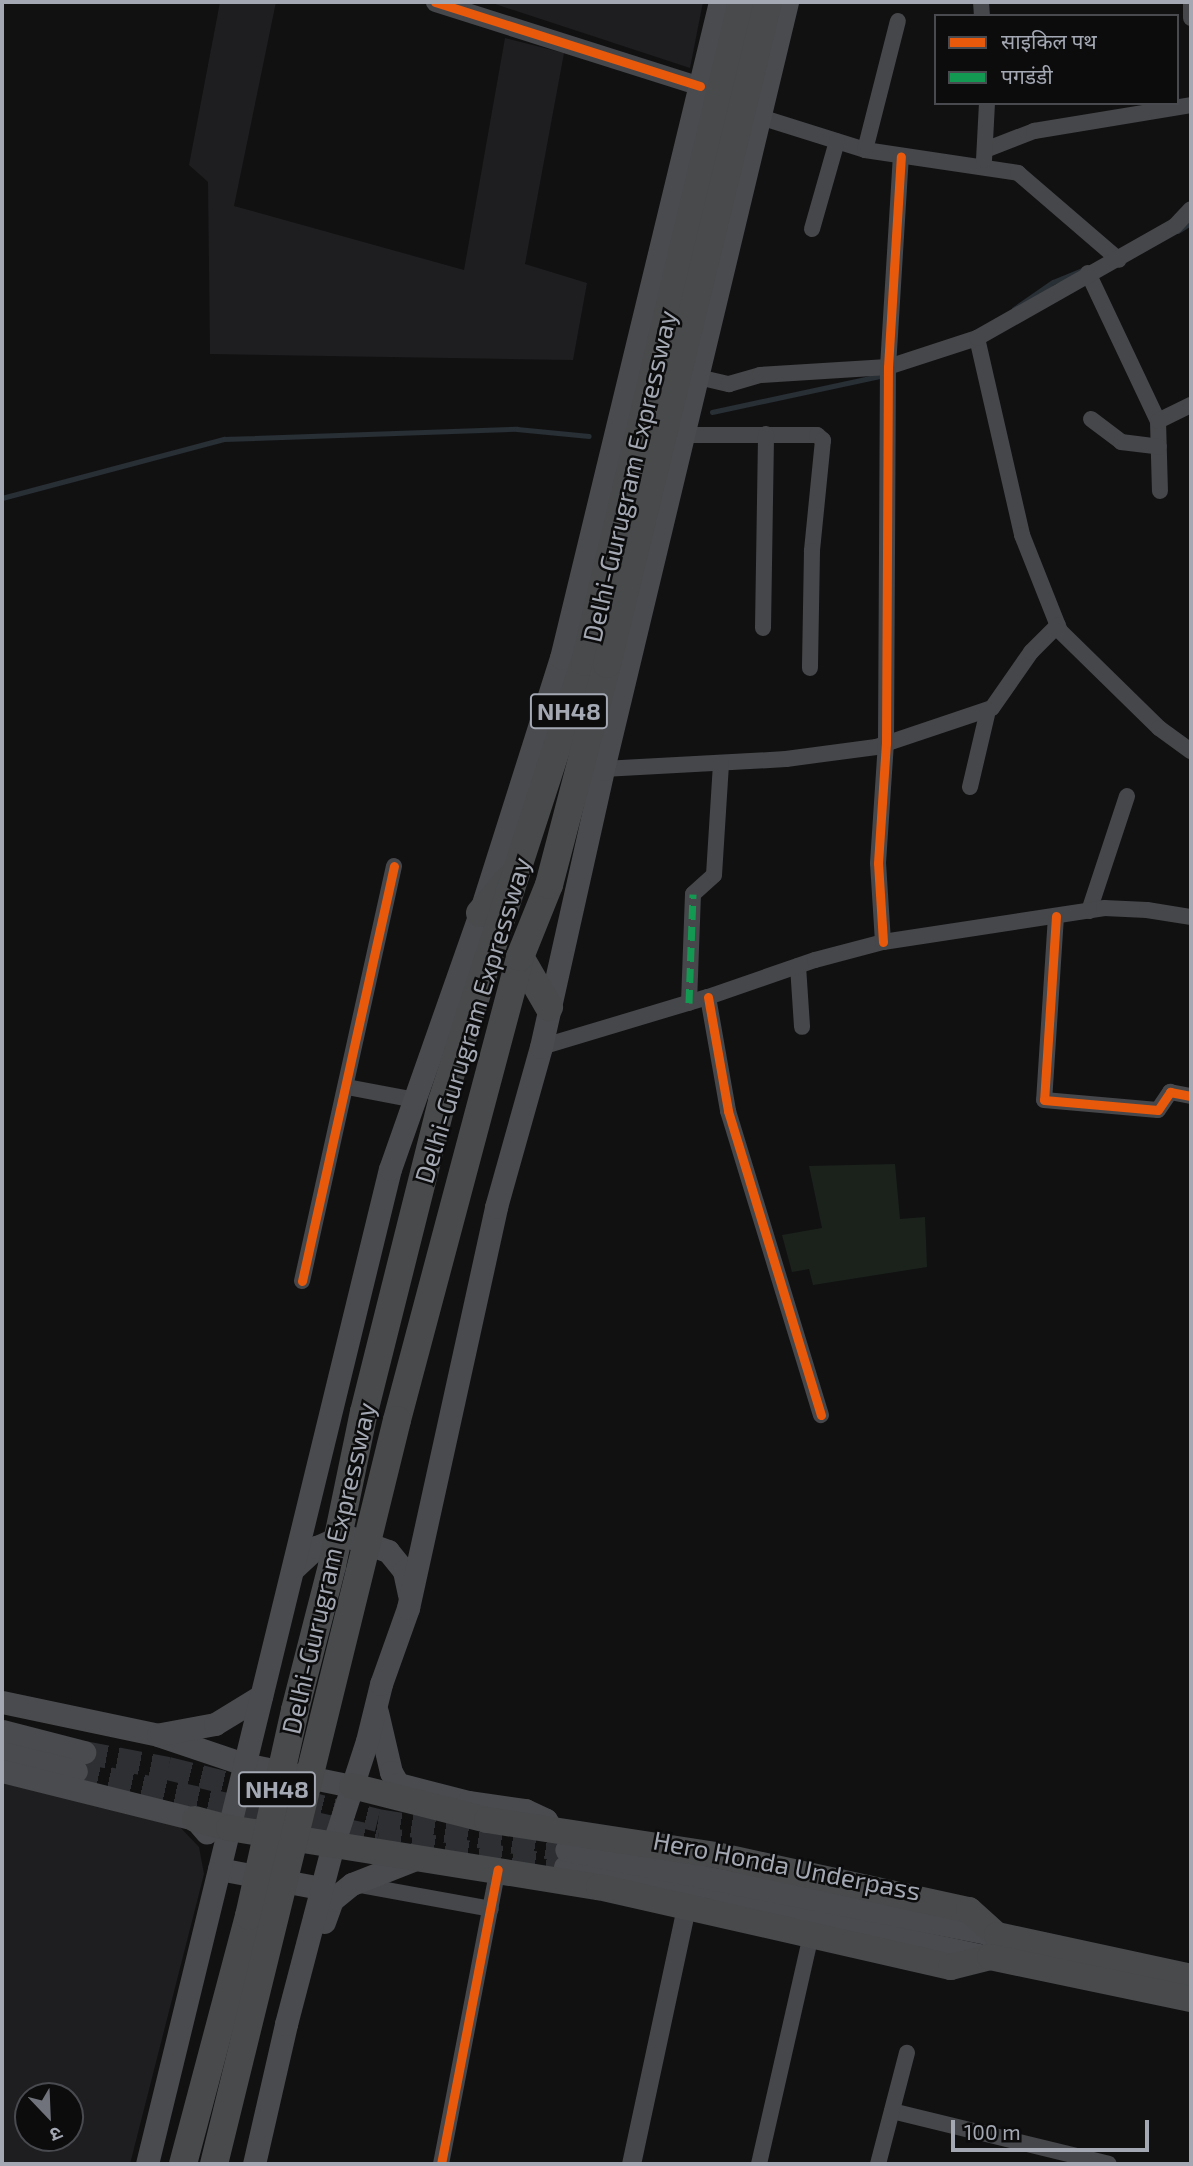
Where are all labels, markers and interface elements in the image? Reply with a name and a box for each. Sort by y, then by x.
legend [934,14,1179,105]
text: साइकिल पथ [1001,28,1097,53]
text: पगडंडी [1001,63,1053,88]
street label: Delhi-Gurugram Expressway [576,307,682,645]
road number: NH48 [529,690,609,732]
street label: Delhi-Gurugram Expressway [407,853,537,1187]
street label: Delhi-Gurugram Expressway [275,1399,381,1737]
road number: NH48 [237,1769,317,1810]
street label: Hero Honda Underpass [651,1824,923,1906]
north arrow [14,2082,84,2152]
scale bar [955,2106,1153,2150]
text: 100 m [964,2119,1021,2144]
text: उ [47,2122,66,2148]

